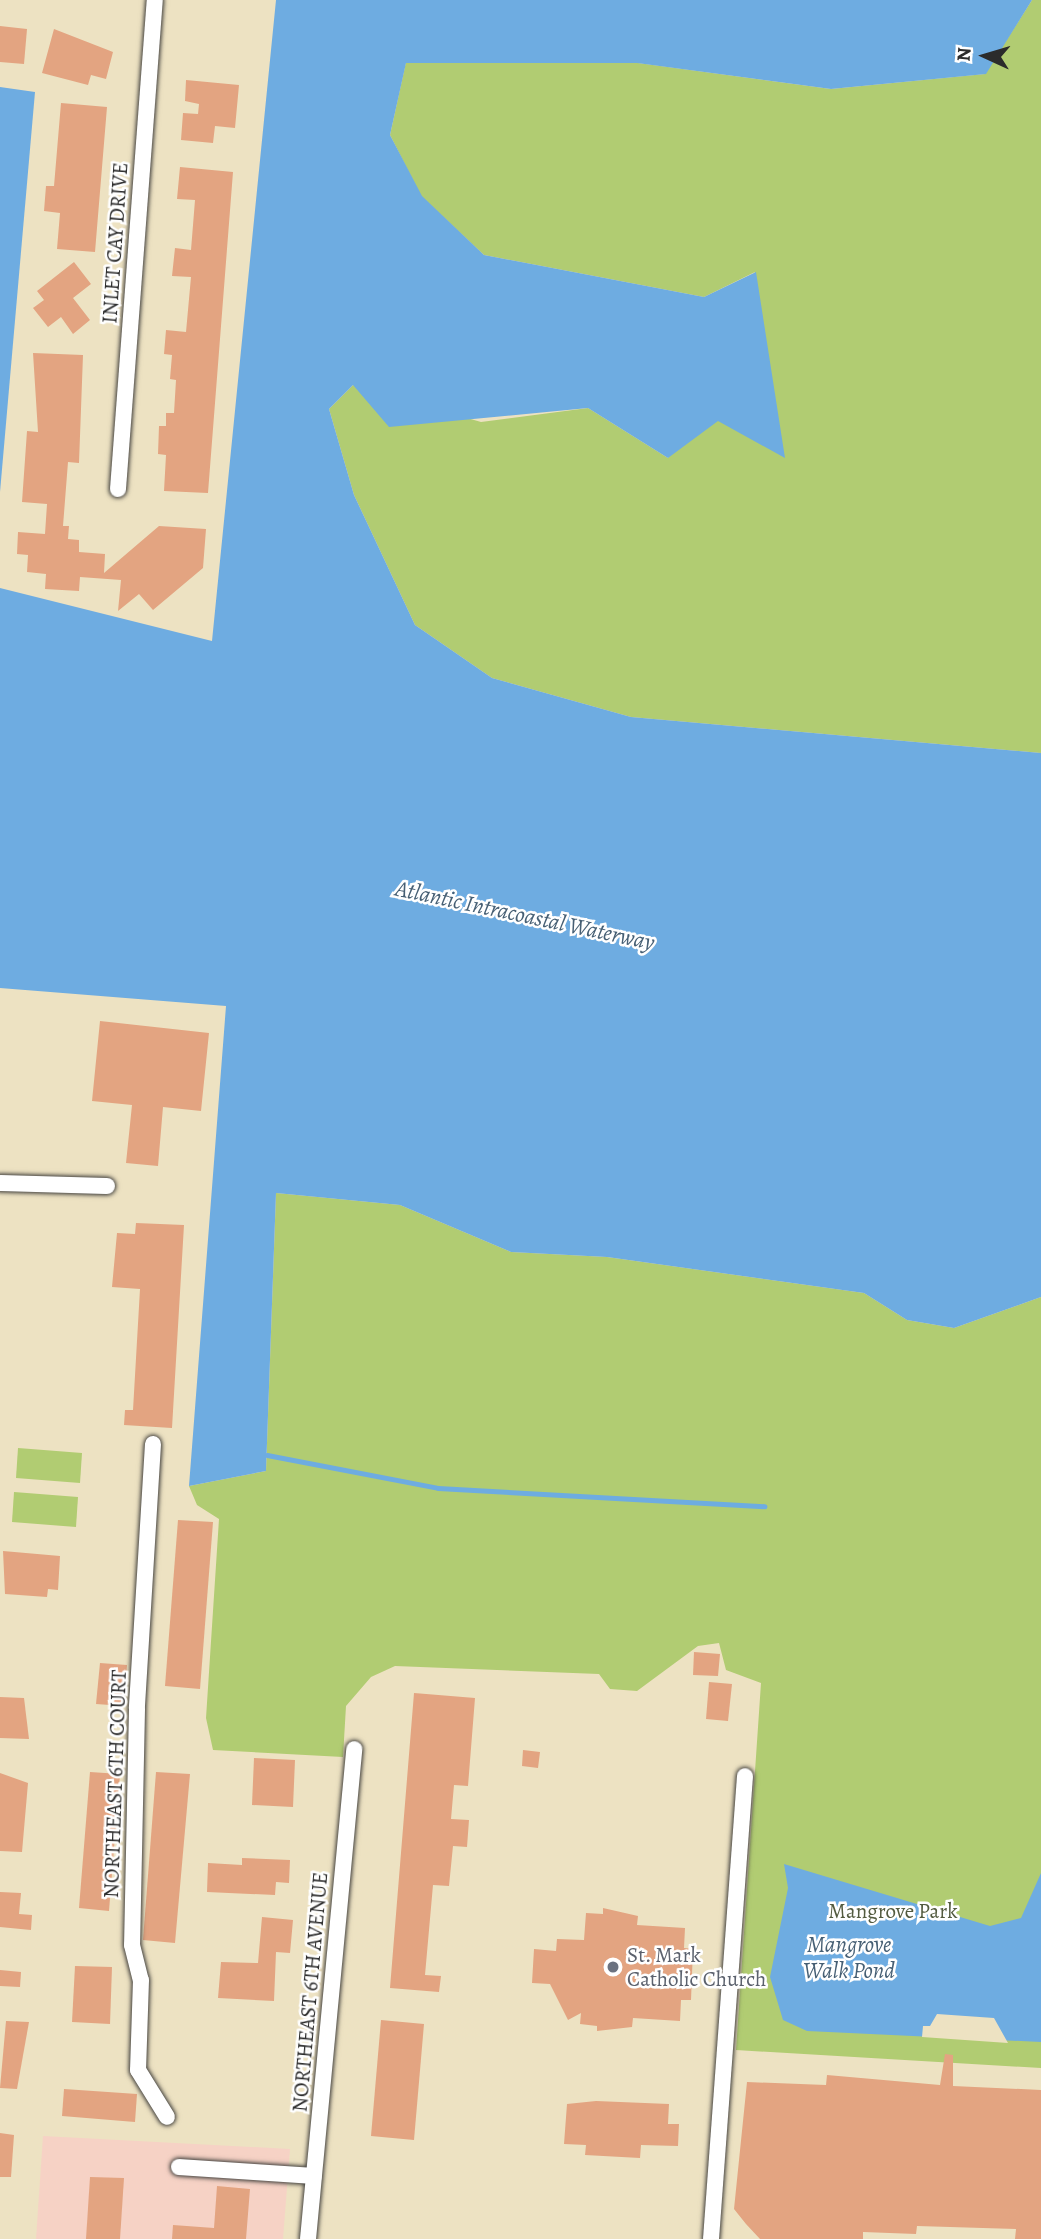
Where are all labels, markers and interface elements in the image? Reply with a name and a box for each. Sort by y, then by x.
north arrow [950,21,1020,91]
text: N [951,47,978,62]
street label: INLET CAY DRIVE [97,162,133,324]
water label: Atlantic Intracoastal Waterway [393,875,657,957]
street label: NORTHEAST 6TH COURT [98,1669,132,1899]
street label: NORTHEAST 6TH AVENUE [287,1871,333,2113]
park label: Mangrove Park [828,1898,958,1924]
water label: Mangrove Walk Pond [803,1931,895,1985]
place label: St. Mark Catholic Church [627,1942,766,1992]
marker: St. Mark Catholic Church [605,1959,621,1975]

